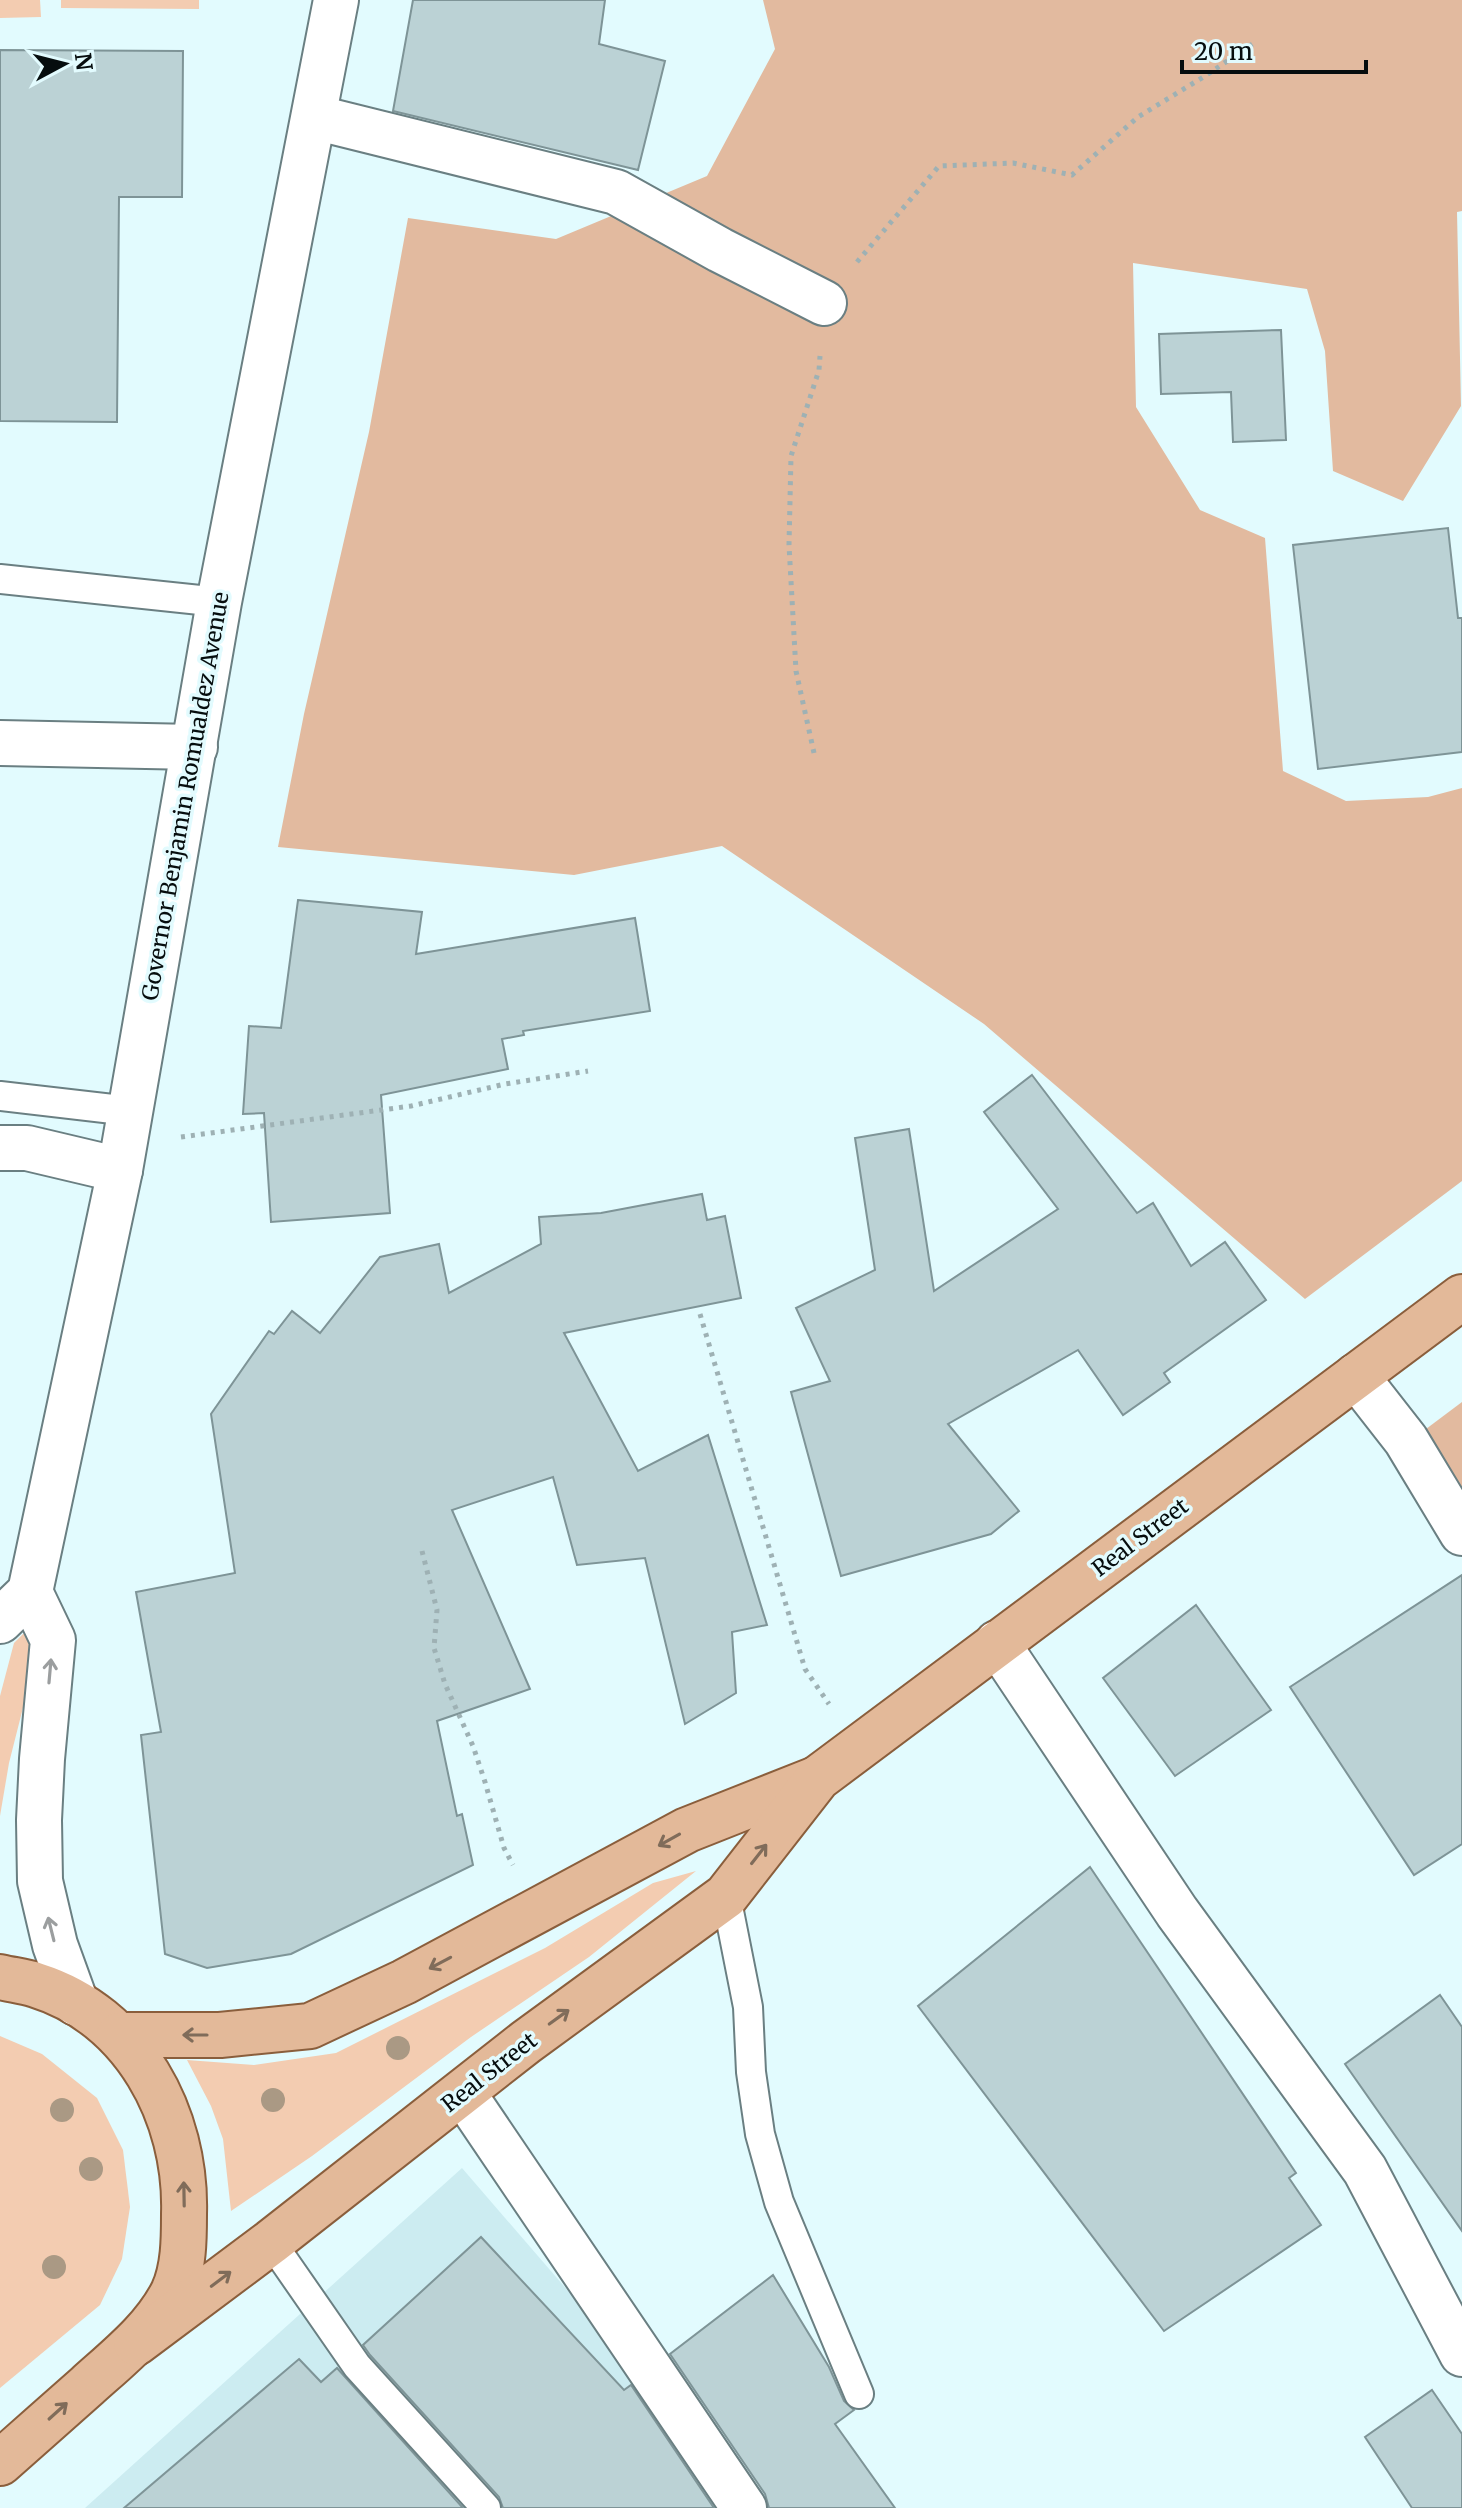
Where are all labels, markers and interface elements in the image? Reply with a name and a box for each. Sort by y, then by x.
north arrow [24,24,104,104]
scale bar [1182,24,1366,74]
text: 20 m [1194,36,1253,67]
text: N [69,51,99,73]
street label: Governor Benjamin Romualdez Avenue [135,590,235,1002]
street label: Real Street [1086,1491,1194,1582]
one-way arrow [42,1658,57,1685]
one-way arrow [658,1832,681,1848]
one-way arrow [750,1844,768,1865]
one-way arrow [43,1917,58,1943]
one-way arrow [429,1955,452,1971]
one-way arrow [548,2009,570,2026]
street label: Real Street [436,2026,543,2118]
one-way arrow [182,2027,209,2043]
one-way arrow [176,2181,192,2208]
one-way arrow [210,2271,231,2288]
one-way arrow [48,2402,68,2420]

